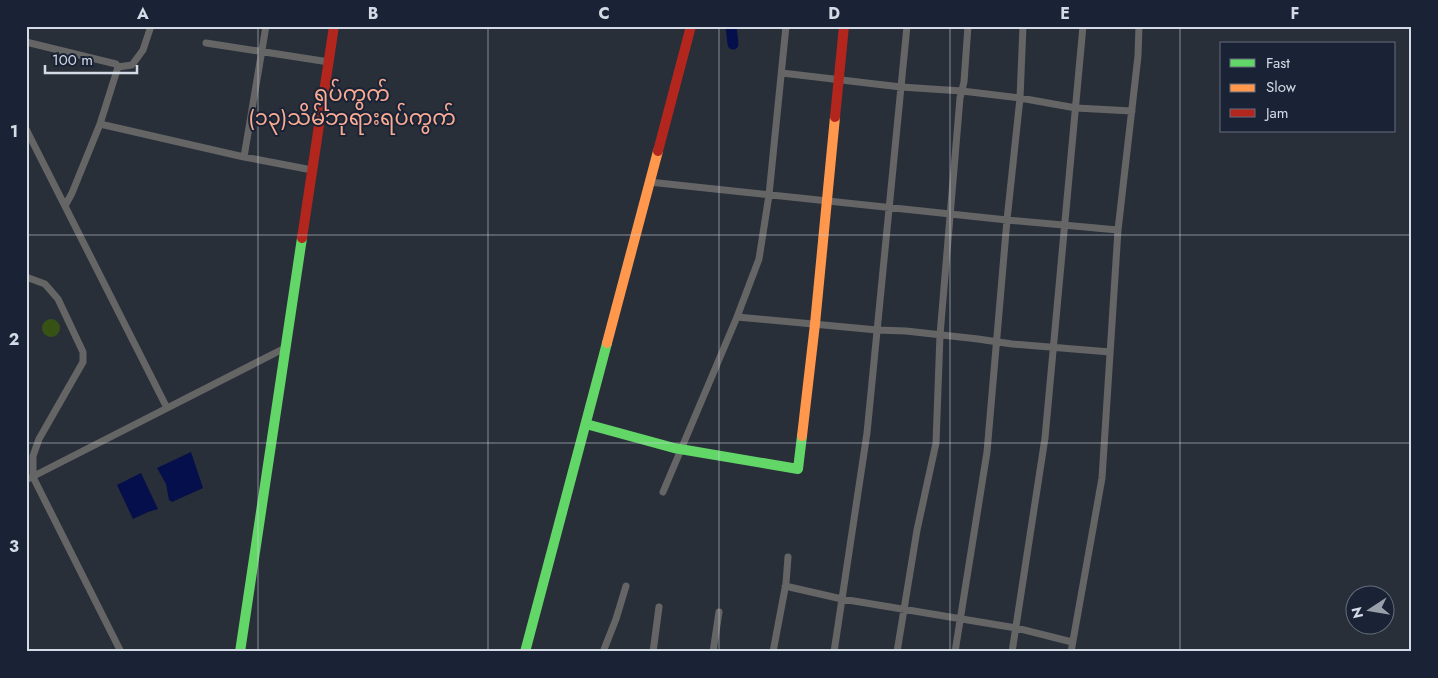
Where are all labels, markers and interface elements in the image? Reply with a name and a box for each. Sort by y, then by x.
text: A [136,2,149,25]
text: B [368,2,378,25]
text: C [598,2,610,25]
text: D [828,2,840,25]
text: E [1060,2,1070,25]
text: F [1291,2,1299,25]
scale bar [45,42,138,74]
legend [1220,42,1396,132]
text: 100 m [52,49,93,71]
text: Fast [1266,52,1290,74]
text: Slow [1266,76,1297,98]
district label: ရပ်ကွက် (၁၃)သိမ်ဘုရားရပ်ကွက် [248,78,456,135]
text: Jam [1264,102,1289,124]
text: 1 [10,120,18,143]
text: 2 [9,328,19,351]
text: 3 [9,535,19,558]
north arrow [1346,586,1396,636]
text: N [1346,605,1368,620]

